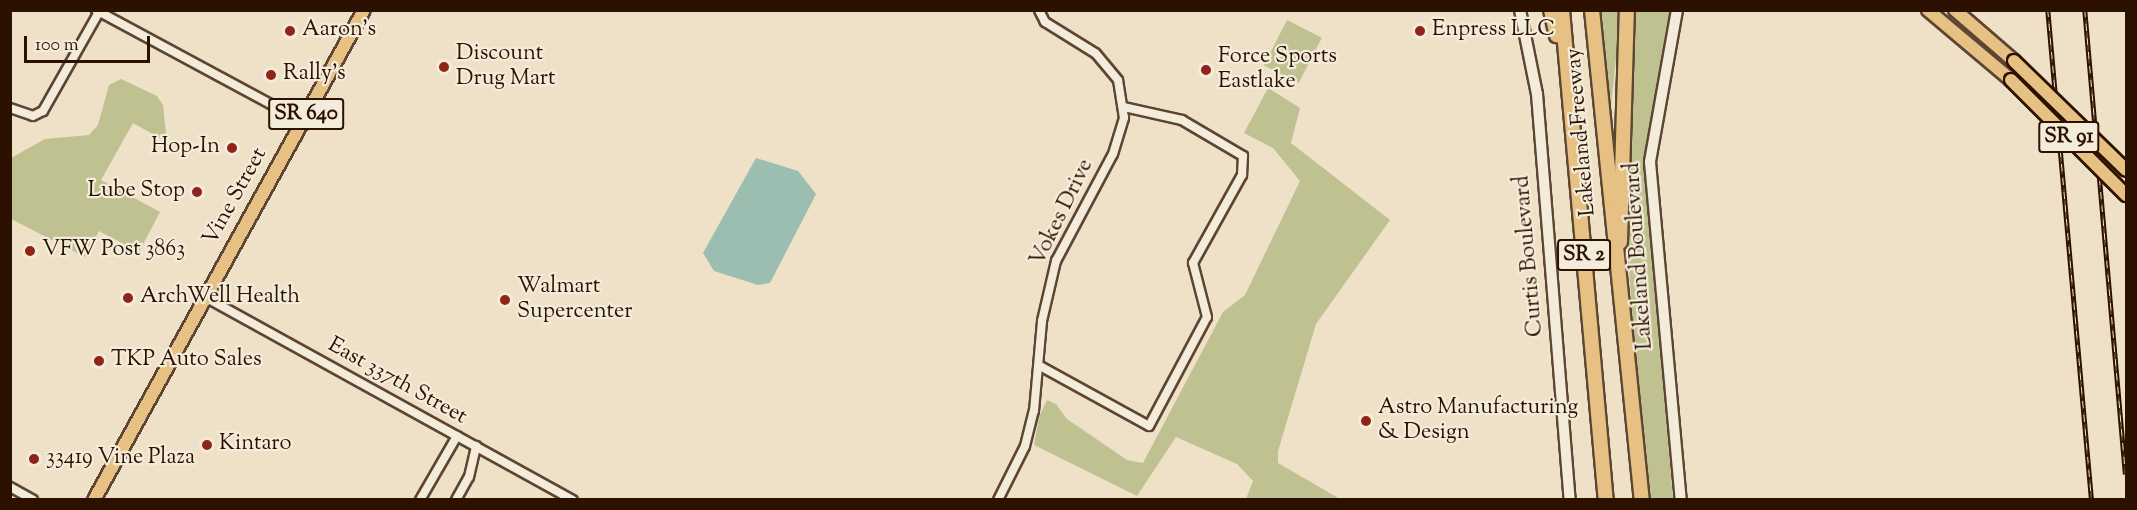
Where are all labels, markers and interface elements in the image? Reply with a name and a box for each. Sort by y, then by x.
place label: Aaron's [302,18,376,44]
place label: Enpress LLC [1432,18,1555,44]
scale bar [27,24,153,62]
marker: Aaron's [283,24,297,38]
marker: Enpress LLC [1413,24,1427,38]
text: 100 m [35,33,79,59]
place label: Discount Drug Mart [456,41,556,92]
place label: Force Sports Eastlake [1218,44,1337,96]
street label: Lakeland Freeway [1561,47,1603,217]
marker: Discount Drug Mart [437,60,451,74]
place label: Rally's [283,62,346,88]
marker: Force Sports Eastlake [1199,63,1213,77]
marker: Rally's [264,68,278,82]
road number: SR 640 [267,96,345,132]
road number: SR 91 [2038,119,2100,155]
place label: Hop-In [151,135,220,161]
marker: Hop-In [225,141,239,155]
street label: Vine Street [198,144,274,250]
street label: Vokes Drive [1026,155,1100,271]
street label: Lakeland Boulevard [1620,161,1660,351]
street label: Curtis Boulevard [1510,174,1550,338]
place label: Lube Stop [88,179,185,205]
marker: Lube Stop [190,185,204,199]
road number: SR 2 [1557,237,1611,273]
place label: VFW Post 3863 [42,238,185,264]
marker: VFW Post 3863 [23,244,37,258]
place label: Walmart Supercenter [517,274,632,326]
place label: ArchWell Health [140,285,300,311]
marker: ArchWell Health [121,291,135,305]
marker: Walmart Supercenter [498,293,512,307]
street label: East 337th Street [323,333,471,431]
place label: TKP Auto Sales [111,348,262,374]
marker: TKP Auto Sales [92,354,106,368]
place label: Astro Manufacturing & Design [1378,395,1578,446]
marker: Astro Manufacturing & Design [1359,414,1373,428]
place label: Kintaro [219,432,292,458]
marker: Kintaro [200,438,214,452]
place label: 33419 Vine Plaza [46,446,195,472]
marker: 33419 Vine Plaza [27,452,41,466]

